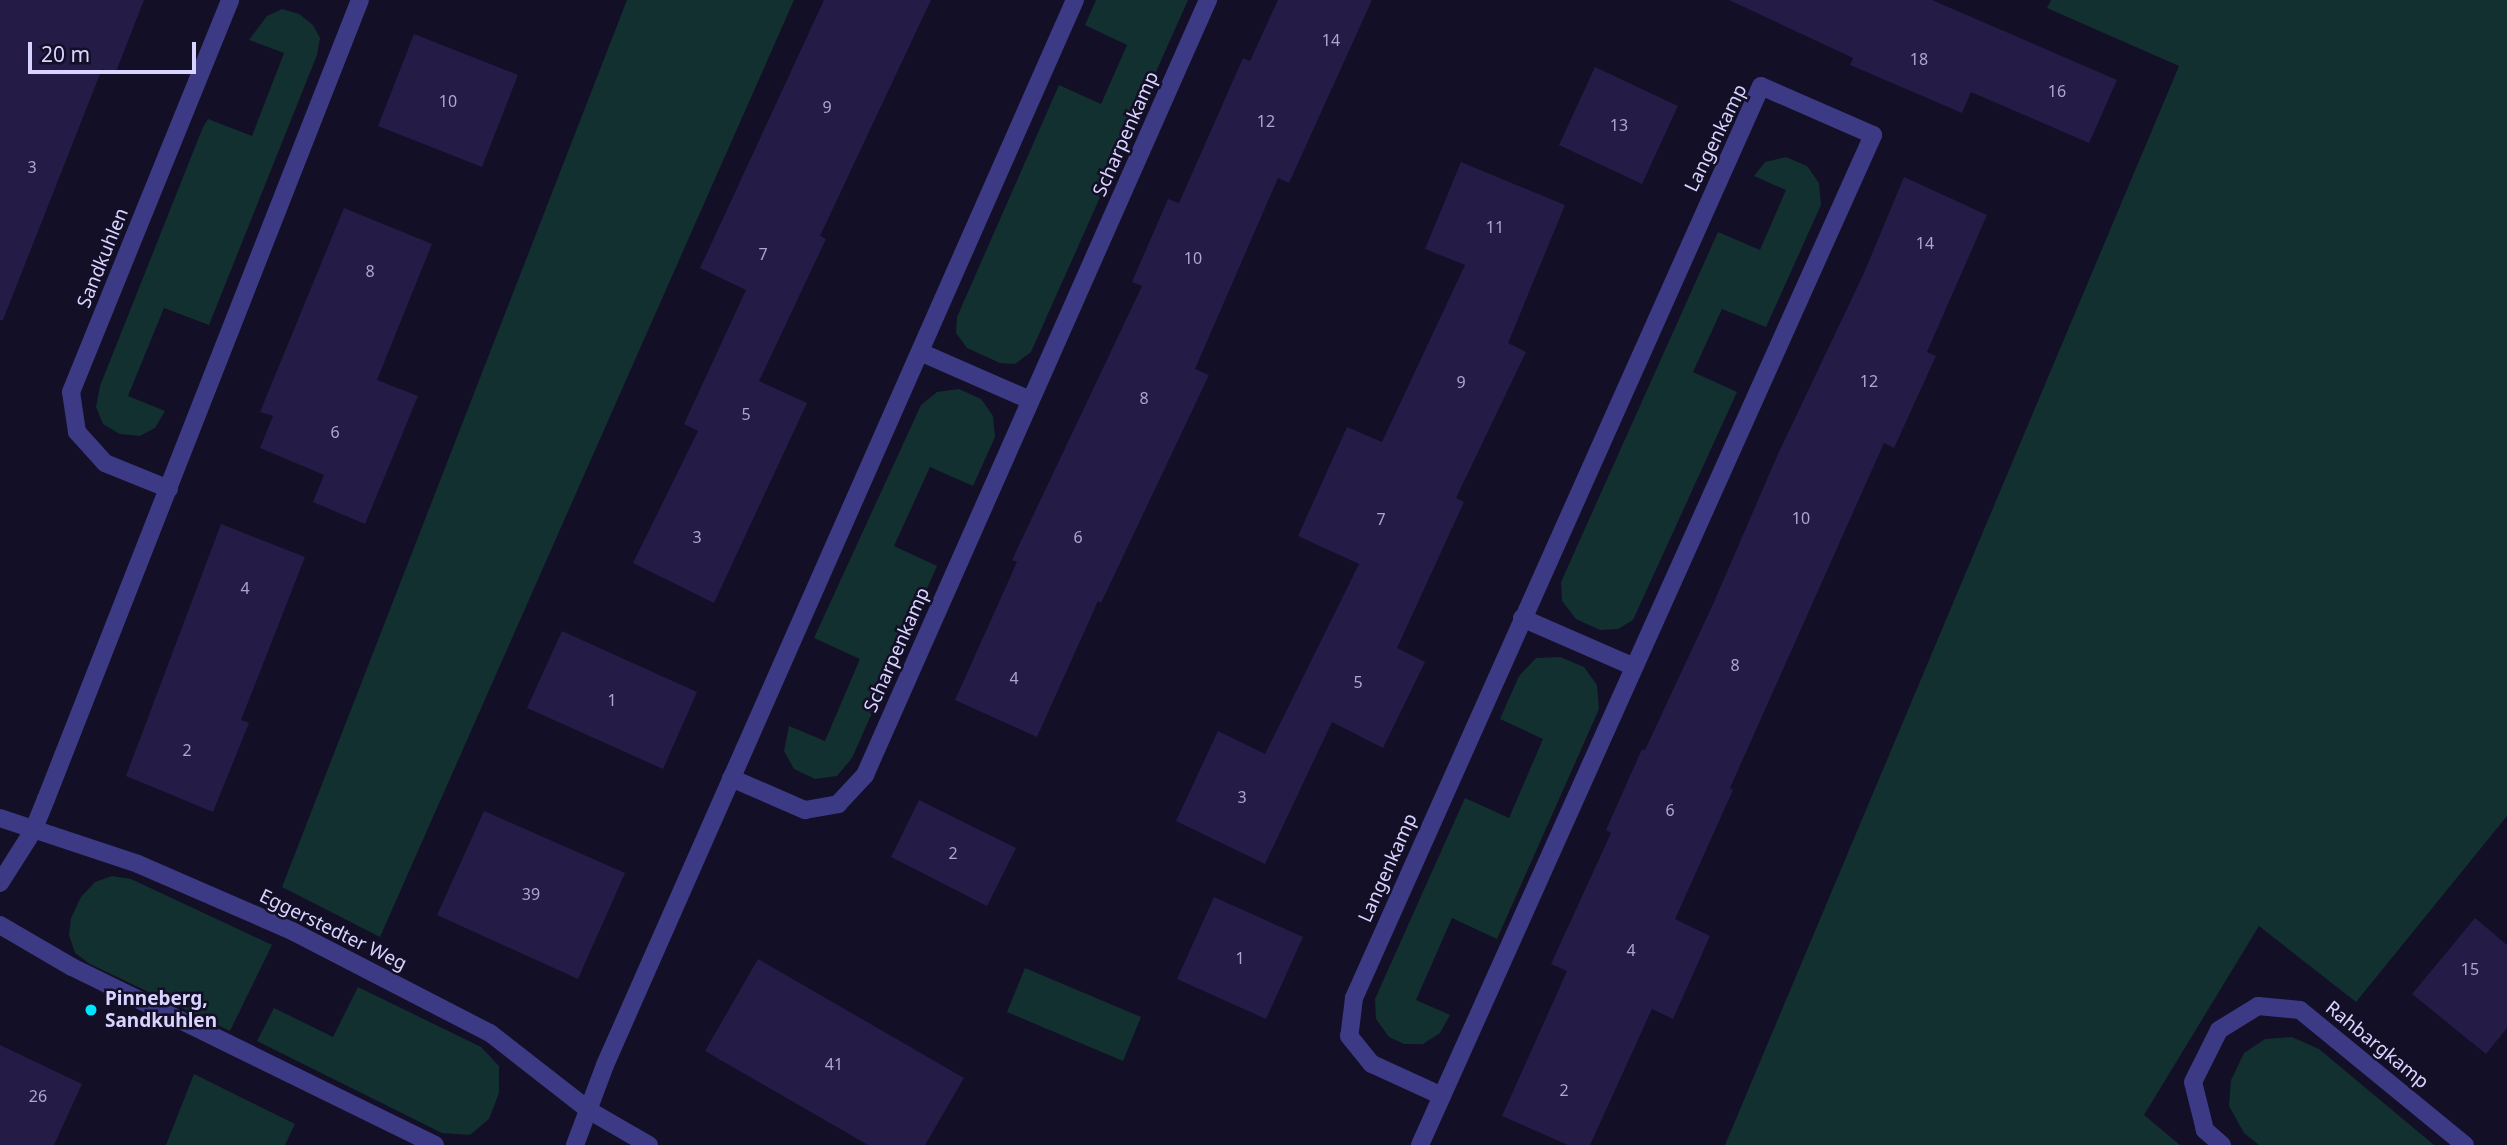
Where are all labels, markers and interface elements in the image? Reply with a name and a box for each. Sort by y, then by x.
scale bar [32,28,200,72]
house number: 14 [1322,30,1340,50]
text: 20 m [41,40,90,68]
house number: 18 [1910,49,1928,69]
street label: Scharpenkamp [1088,68,1164,200]
street label: Langenkamp [1680,81,1752,195]
house number: 16 [2048,81,2066,101]
house number: 10 [439,91,457,111]
house number: 9 [822,97,832,117]
house number: 12 [1257,111,1275,131]
house number: 13 [1610,115,1628,135]
house number: 3 [27,157,37,177]
street label: Sandkuhlen [73,205,133,311]
house number: 11 [1486,217,1504,237]
house number: 14 [1916,233,1934,253]
house number: 7 [758,244,768,264]
house number: 10 [1184,248,1202,268]
house number: 8 [365,261,375,281]
house number: 12 [1860,371,1878,391]
house number: 9 [1456,372,1466,392]
house number: 8 [1139,388,1149,408]
house number: 5 [741,404,751,424]
house number: 6 [330,422,340,442]
house number: 10 [1792,508,1810,528]
house number: 7 [1376,509,1386,529]
house number: 3 [692,527,702,547]
house number: 6 [1073,527,1083,547]
house number: 4 [240,578,250,598]
street label: Scharpenkamp [859,584,935,716]
house number: 8 [1730,655,1740,675]
house number: 4 [1009,668,1019,688]
house number: 5 [1353,672,1363,692]
house number: 1 [607,690,617,710]
house number: 2 [182,740,192,760]
house number: 3 [1237,787,1247,807]
house number: 6 [1665,800,1675,820]
street label: Langenkamp [1354,810,1422,926]
house number: 2 [948,843,958,863]
street label: Eggerstedter Weg [256,884,410,976]
house number: 39 [522,884,540,904]
house number: 4 [1626,940,1636,960]
house number: 1 [1235,948,1245,968]
house number: 15 [2461,959,2479,979]
place label: Pinneberg, Sandkuhlen [105,988,217,1032]
street label: Rahbargkamp [2321,996,2433,1094]
marker: Pinneberg, Sandkuhlen [83,1002,99,1018]
house number: 41 [825,1054,843,1074]
house number: 2 [1559,1080,1569,1100]
house number: 26 [29,1086,47,1106]

